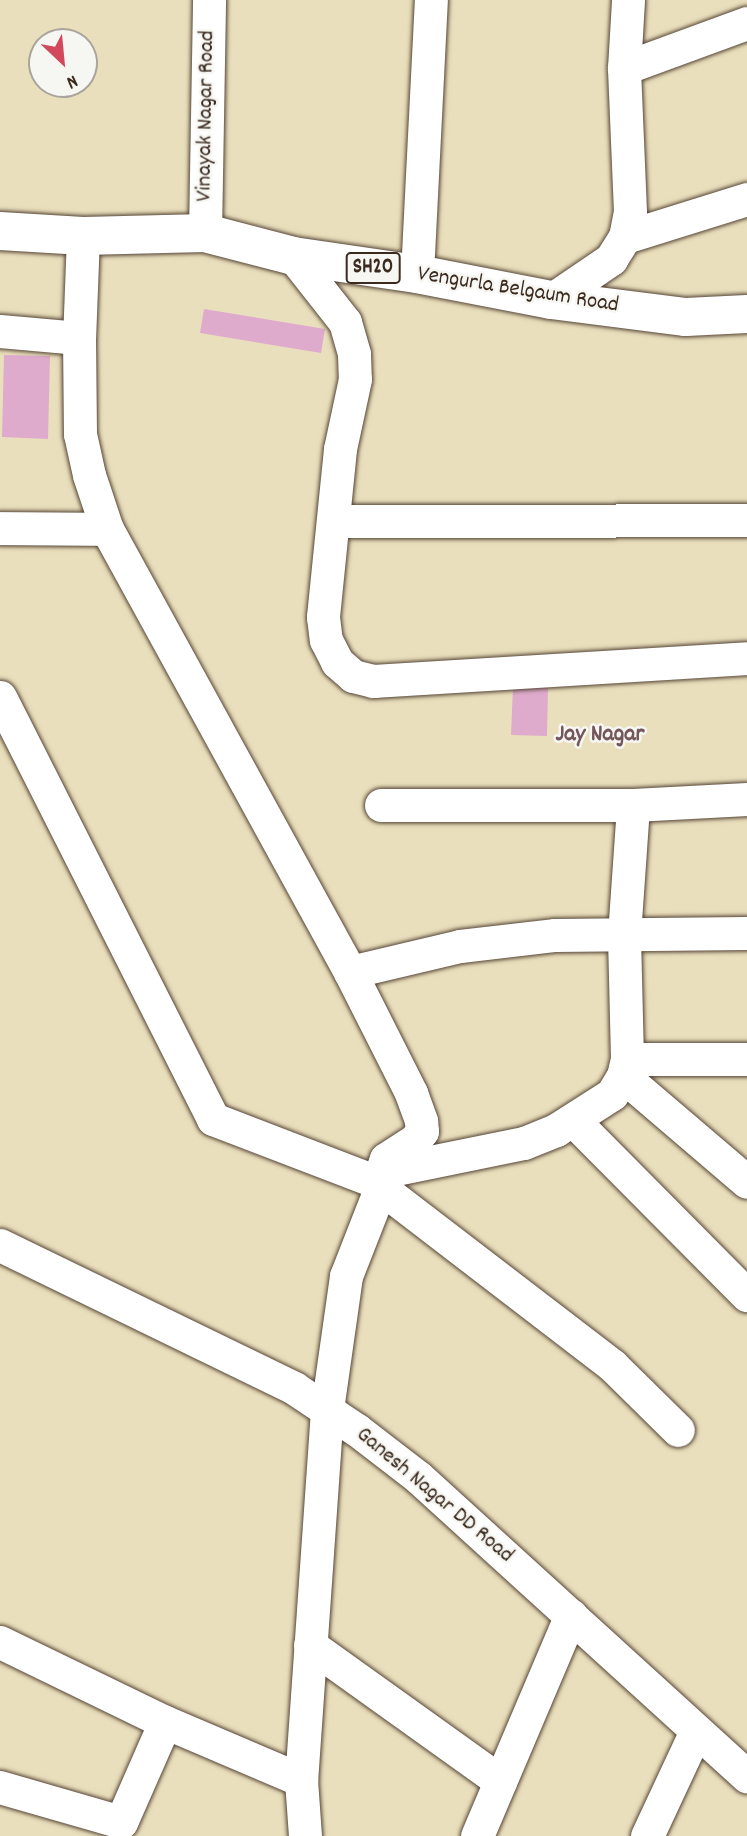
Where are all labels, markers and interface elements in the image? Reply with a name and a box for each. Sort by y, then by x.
north arrow [28,28,98,98]
street label: Vinayak Nagar Road [192,30,222,202]
text: N [61,66,82,95]
road number: SH20 [345,250,401,286]
street label: Vengurla Belgaum Road [415,261,621,321]
district label: Jay Nagar [556,722,644,750]
street label: Ganesh Nagar DD Road [349,1422,519,1570]

